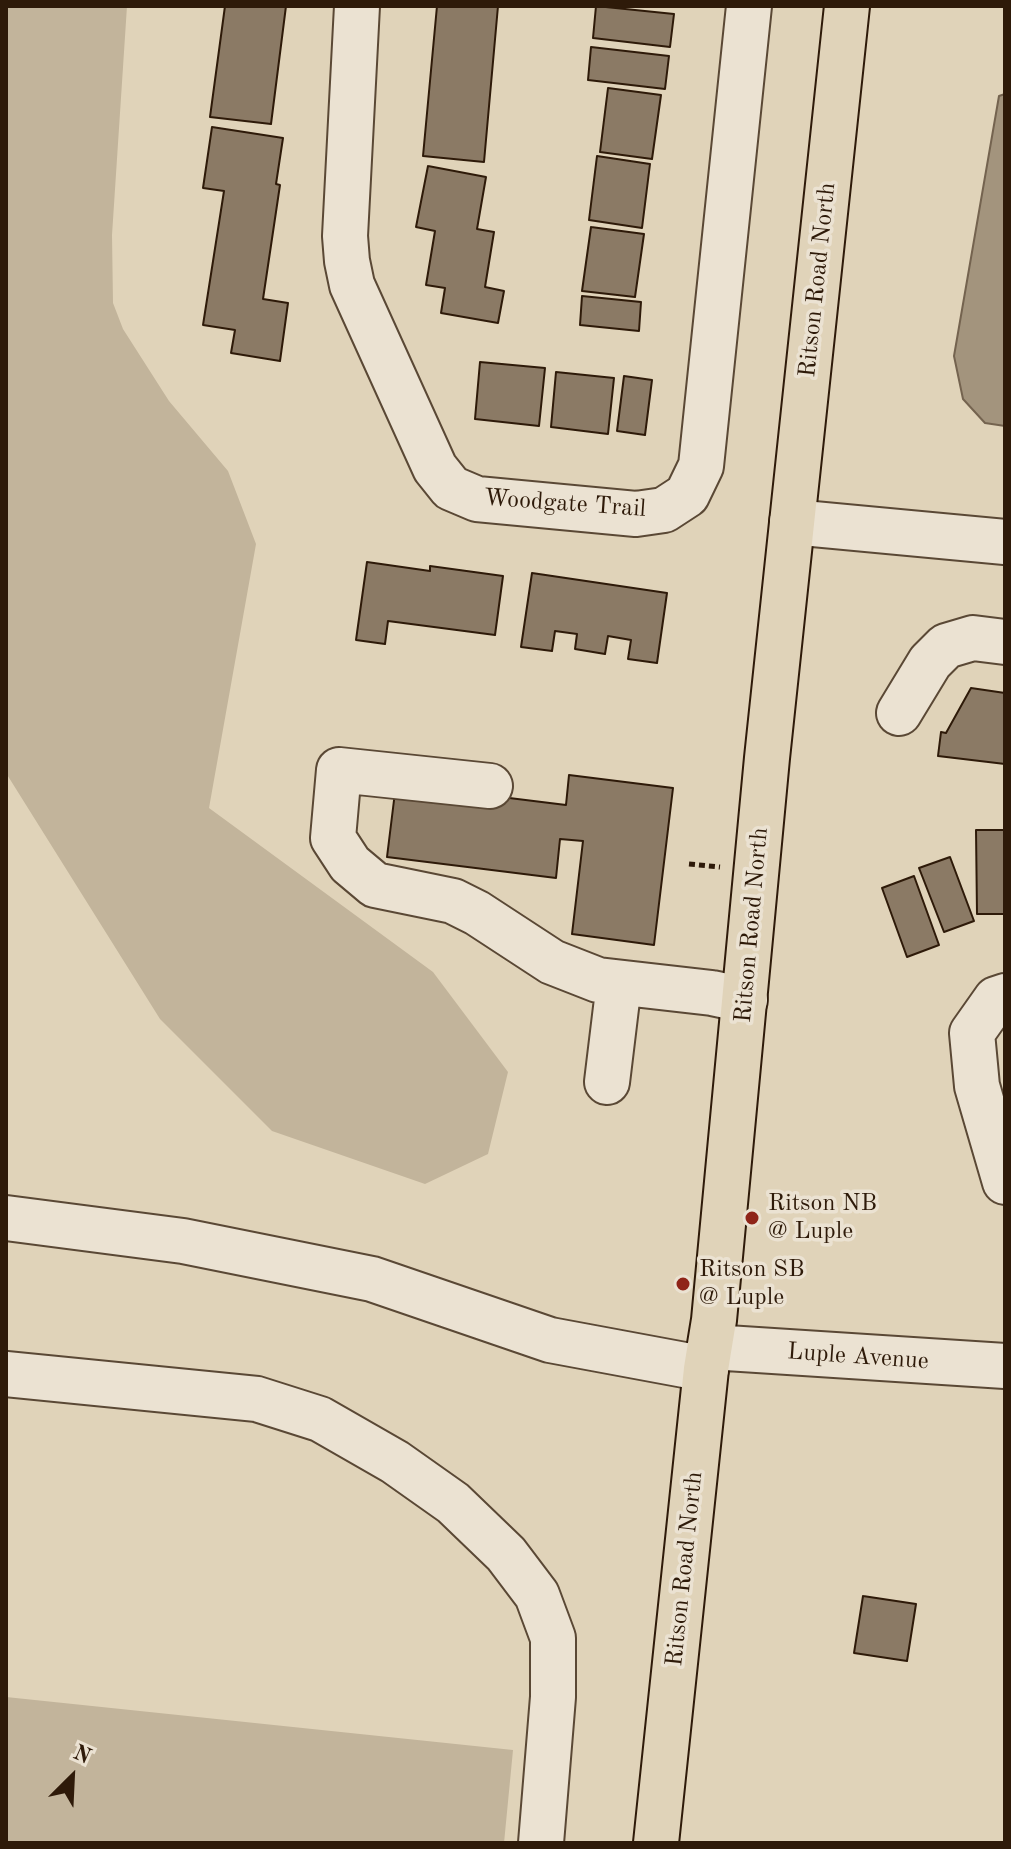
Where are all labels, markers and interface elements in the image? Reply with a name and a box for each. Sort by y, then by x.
street label: Ritson Road North [793,181,843,379]
street label: Woodgate Trail [483,484,647,524]
street label: Ritson Road North [729,826,775,1024]
place label: Ritson NB @ Luple [768,1190,877,1246]
marker: Ritson NB @ Luple [743,1209,761,1227]
place label: Ritson SB @ Luple [699,1256,805,1312]
marker: Ritson SB @ Luple [674,1275,692,1293]
street label: Luple Avenue [786,1338,930,1376]
street label: Ritson Road North [660,1470,710,1668]
north arrow [32,1737,112,1817]
text: N [70,1742,94,1769]

